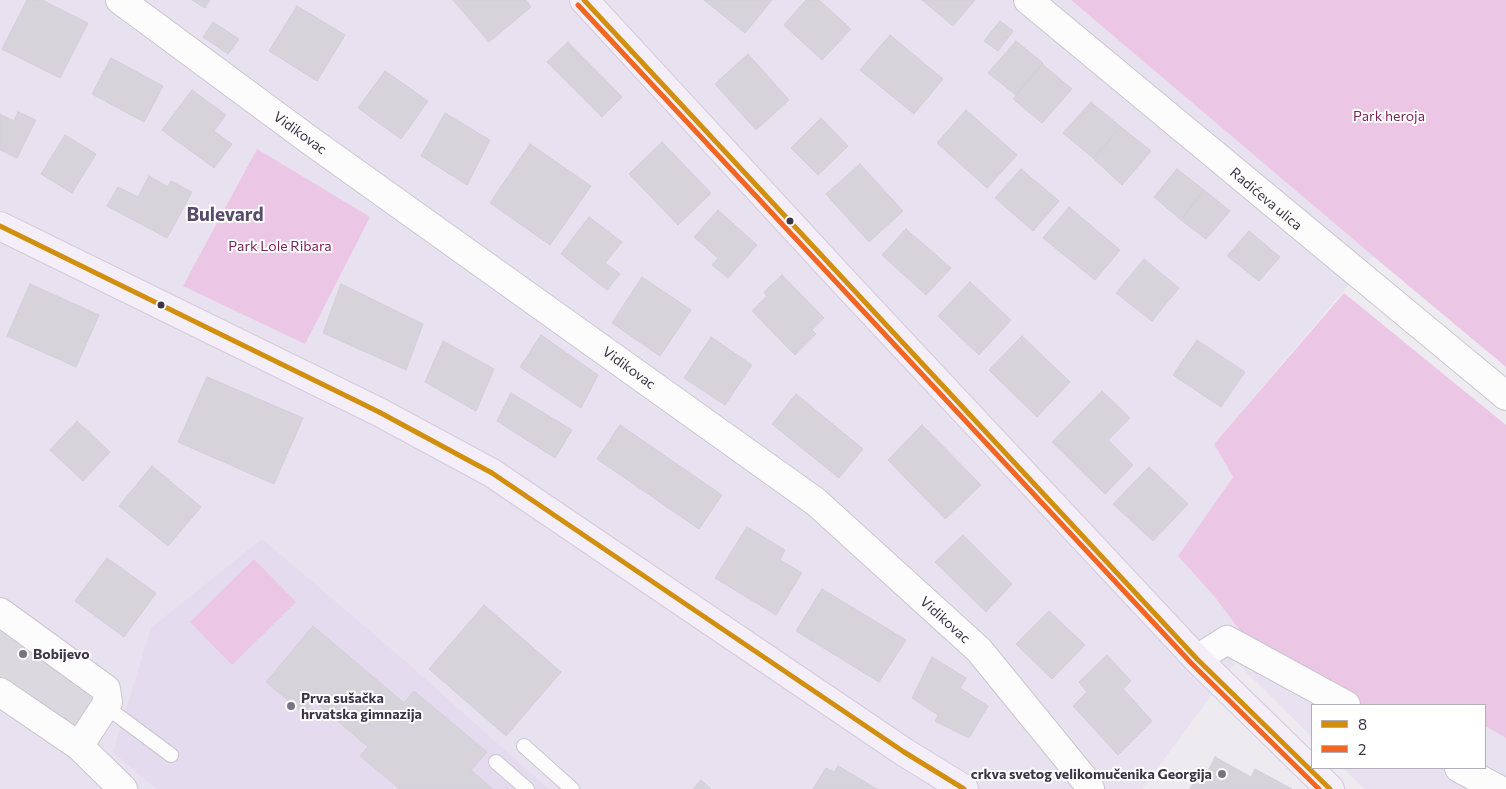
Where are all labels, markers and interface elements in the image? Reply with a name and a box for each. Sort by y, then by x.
street label: Vidikovac [270,108,330,158]
park label: Park heroja [1353,108,1425,124]
street label: Radićeva ulica [1227,164,1305,234]
district label: Bulevard [186,204,264,226]
unlabelled marker [785,216,795,226]
park label: Park Lole Ribara [228,238,332,254]
unlabelled marker [156,300,166,310]
street label: Vidikovac [599,343,659,393]
street label: Vidikovac [917,593,973,647]
place label: Bobijevo [33,646,90,662]
marker: Bobijevo [17,648,29,660]
place label: Prva sušačka hrvatska gimnazija [301,690,422,722]
marker: Prva sušačka hrvatska gimnazija [285,700,297,712]
legend [1311,704,1486,769]
text: 8 [1358,715,1367,733]
text: 2 [1358,740,1366,758]
place label: crkva svetog velikomučenika Georgija [971,766,1212,782]
marker: crkva svetog velikomučenika Georgija [1216,768,1228,780]

